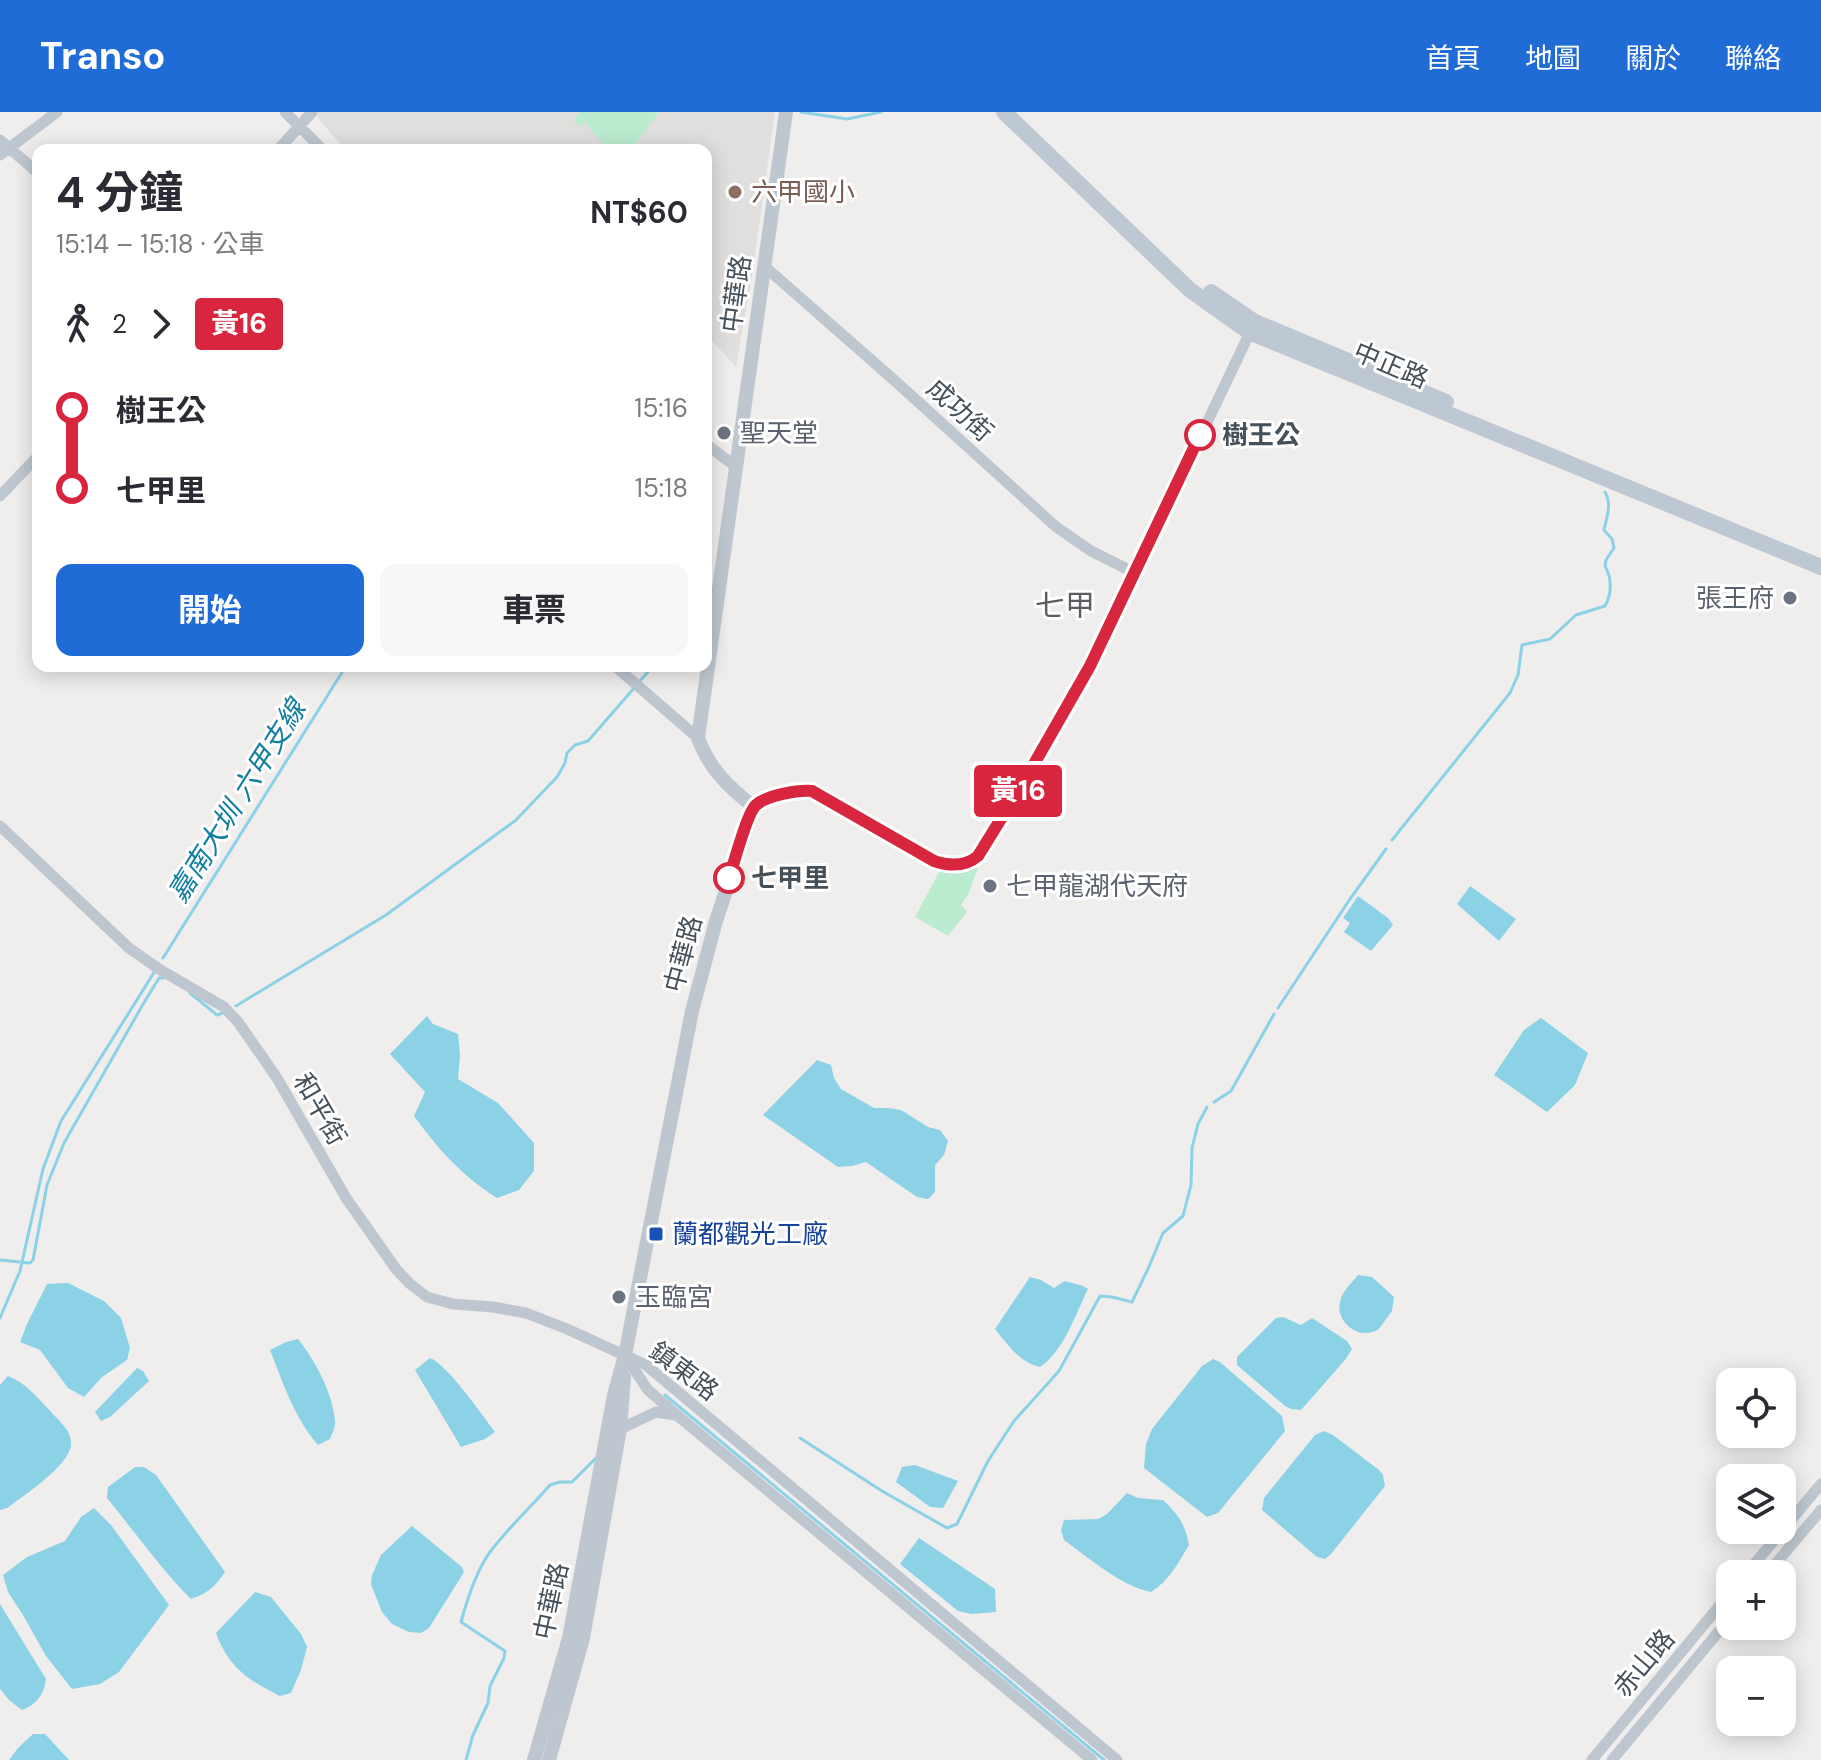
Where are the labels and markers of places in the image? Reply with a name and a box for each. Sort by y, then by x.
place label: 六甲國小 [751,175,855,209]
marker: 六甲國小 [726,183,744,201]
place label: 聖天堂 [740,416,818,450]
place label: 樹王公 [1222,418,1300,452]
marker: 樹王公 [1185,420,1215,450]
marker: 聖天堂 [715,424,733,442]
place label: 張王府 [1696,581,1774,615]
marker: 張王府 [1781,589,1799,607]
place label: 七甲里 [751,861,829,895]
marker: 七甲里 [714,863,744,893]
place label: 七甲龍湖代天府 [1006,869,1188,903]
marker: 七甲龍湖代天府 [981,877,999,895]
place label: 蘭都觀光工廠 [672,1217,828,1251]
marker: 蘭都觀光工廠 [647,1225,665,1243]
place label: 玉臨宮 [635,1280,713,1314]
marker: 玉臨宮 [610,1288,628,1306]

